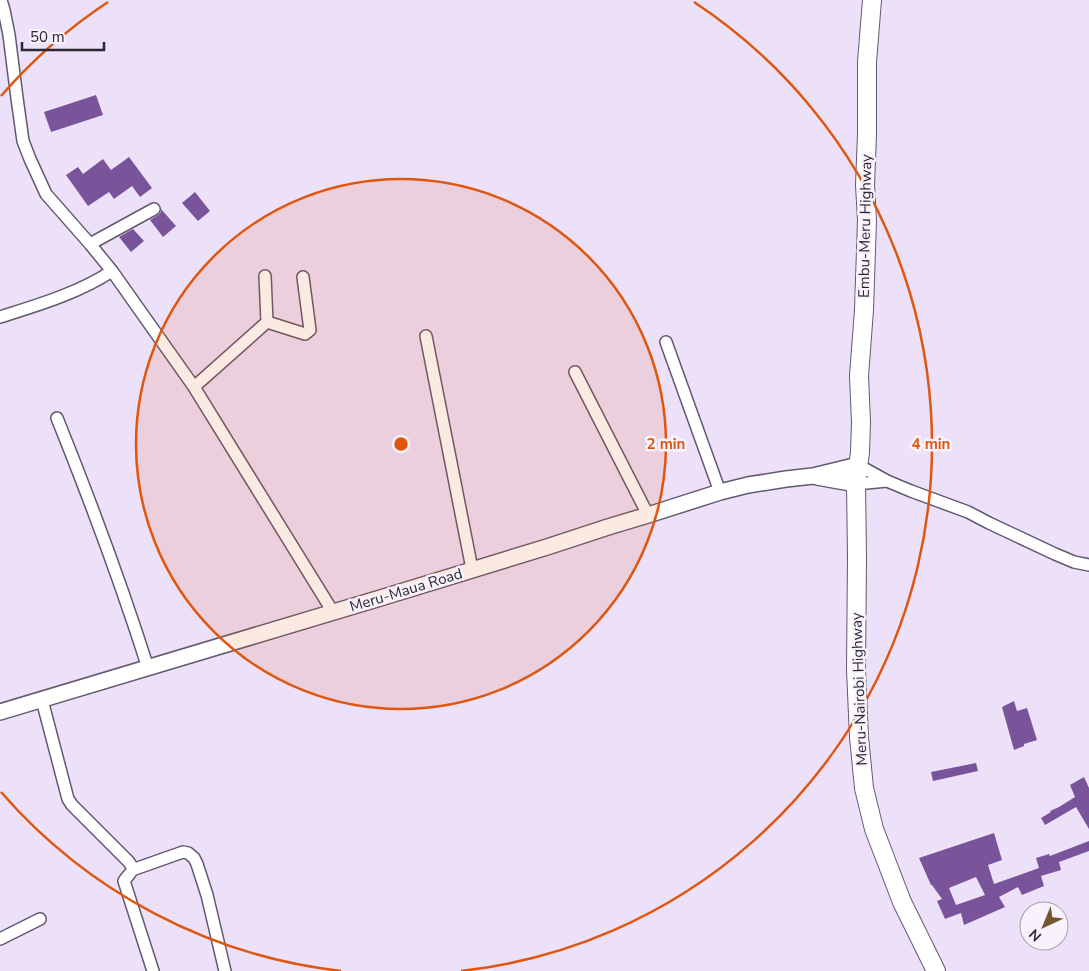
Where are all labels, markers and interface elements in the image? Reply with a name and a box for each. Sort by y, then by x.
scale bar [22,20,105,52]
text: 50 m [30,27,65,47]
street label: Embu-Meru Highway [854,154,876,298]
text: 2 min [647,434,685,454]
text: 4 min [912,434,950,454]
centre of rings [392,435,410,453]
street label: Meru-Maua Road [347,563,465,617]
street label: Meru-Nairobi Highway [846,612,872,766]
north arrow [1019,901,1069,951]
text: N [1025,925,1046,945]

